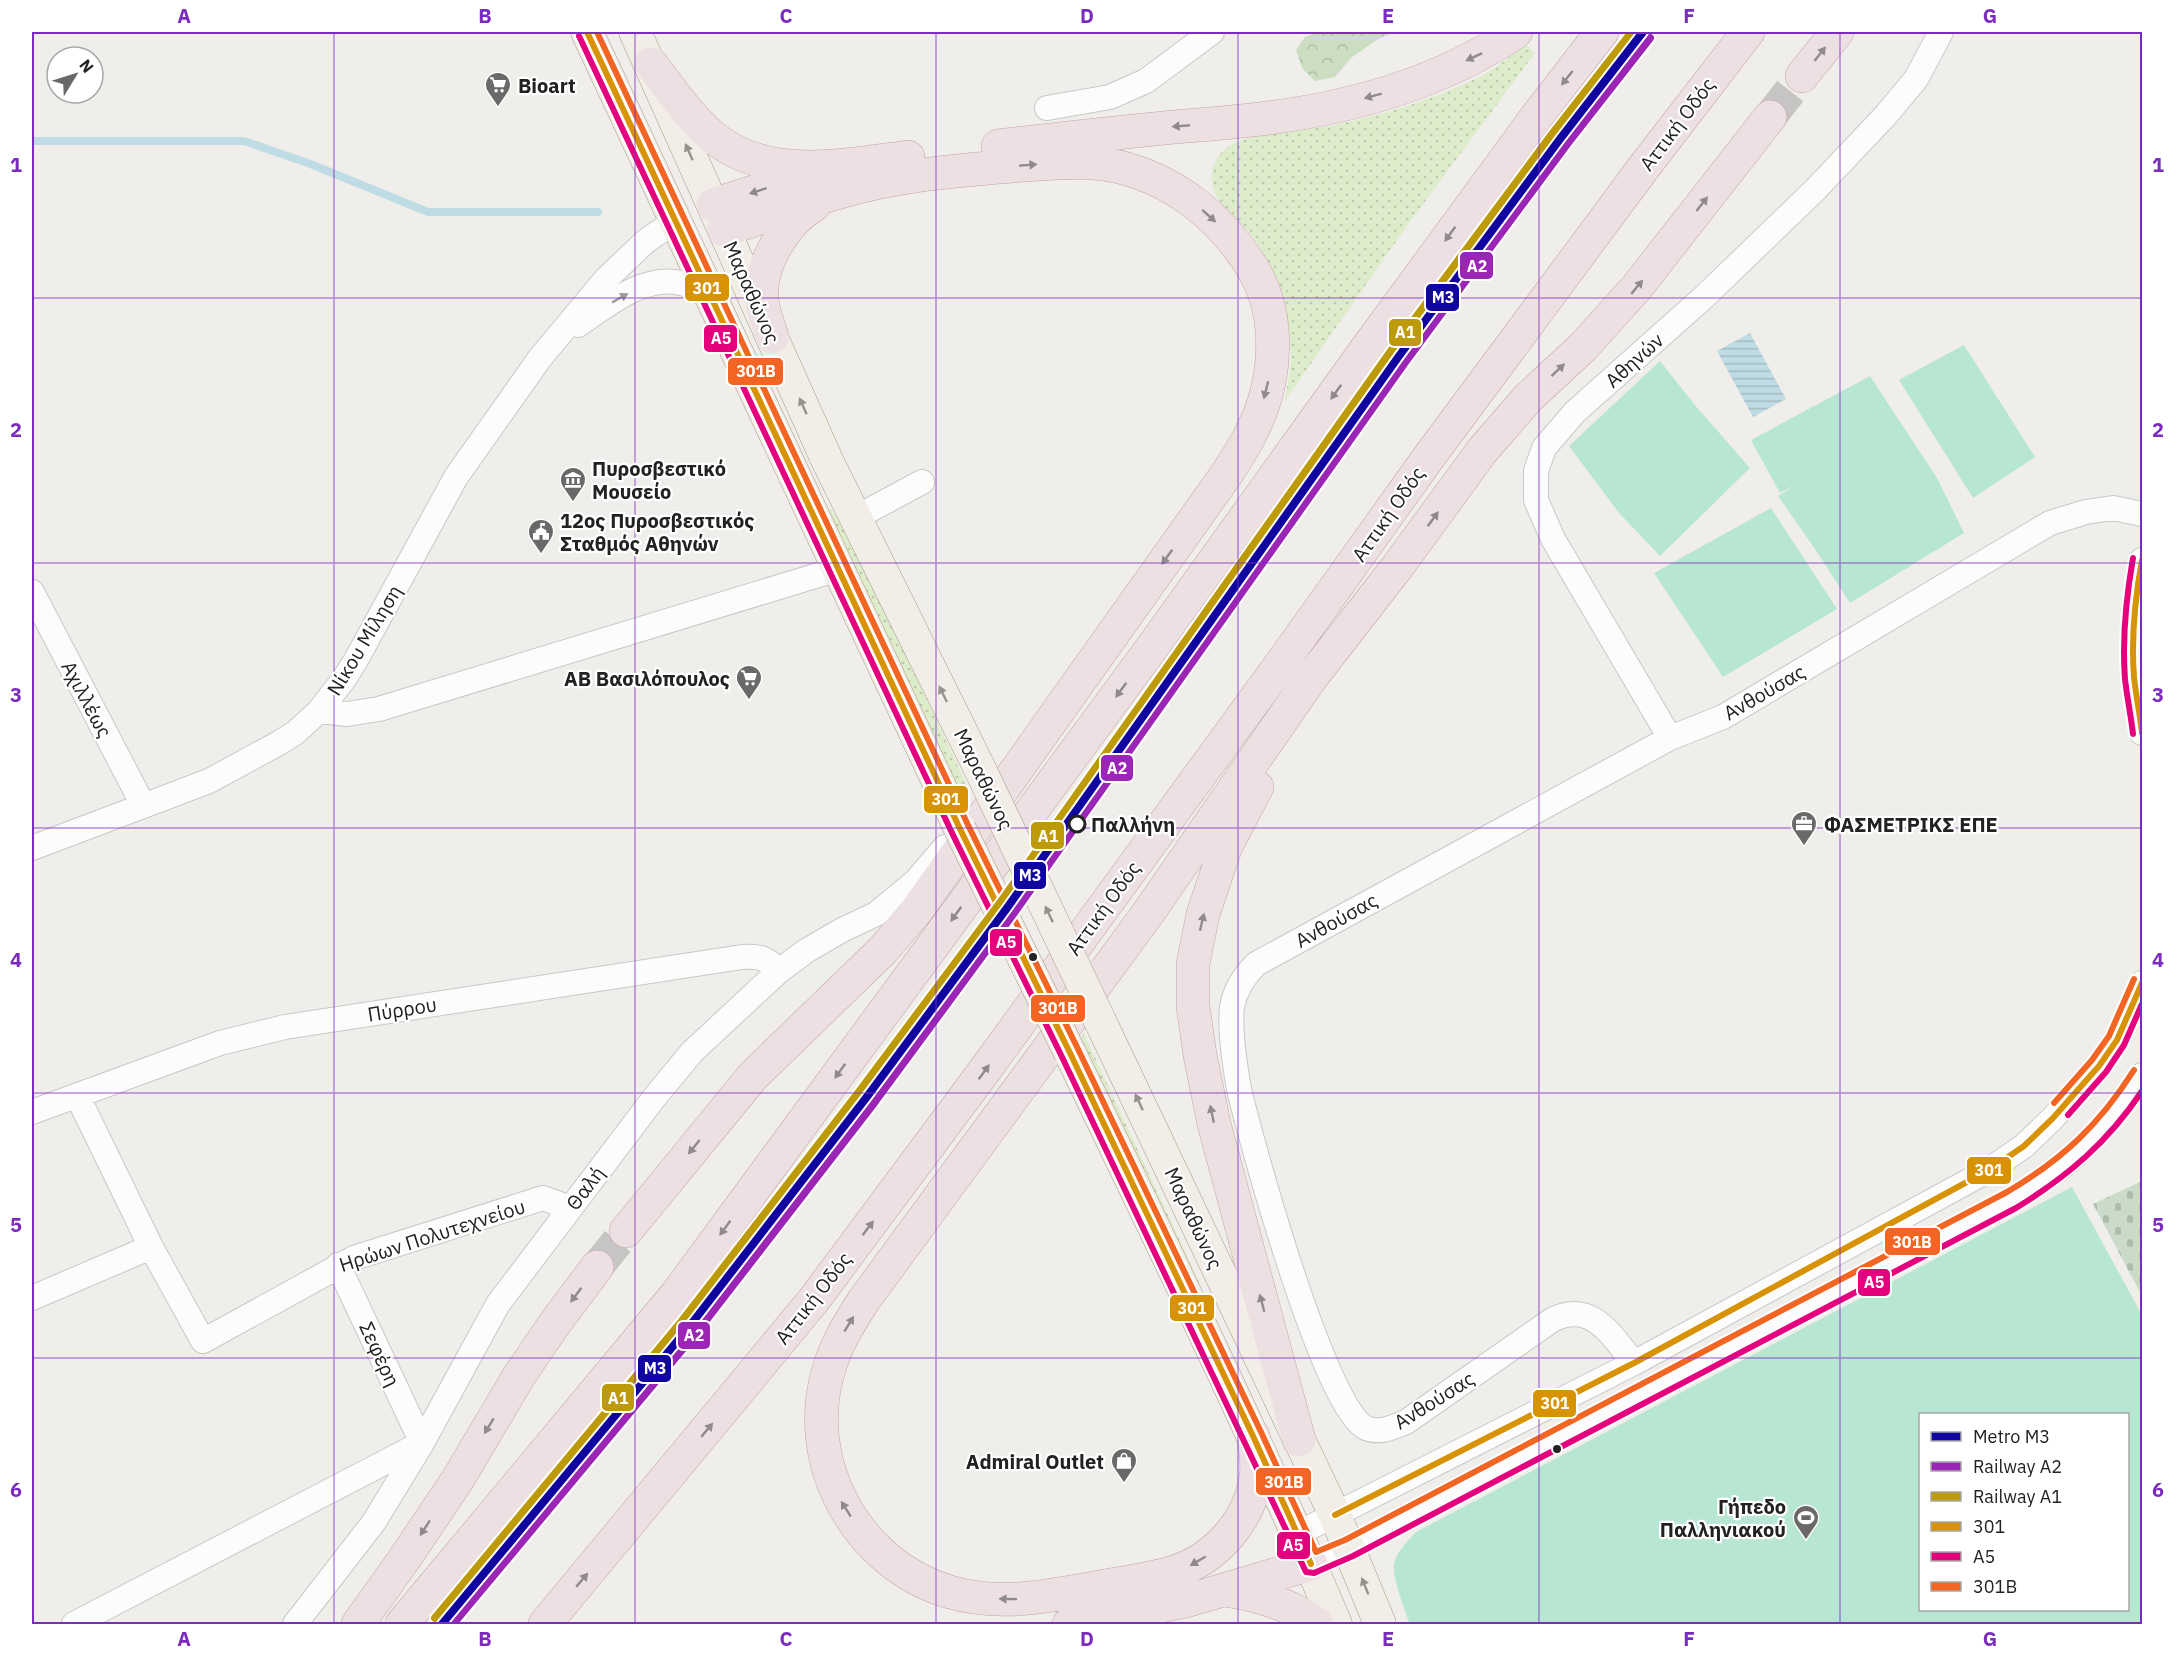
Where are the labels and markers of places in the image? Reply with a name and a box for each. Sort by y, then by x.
supermarket icon: Bioart [483,70,513,108]
place label: Bioart [518,72,576,99]
place label: Πυροσβεστικό Μουσείο [592,455,726,505]
museum icon: Πυροσβεστικό Μουσείο [558,465,588,503]
place label: 12ος Πυροσβεστικός Σταθμός Αθηνών [560,507,754,557]
public building icon: 12ος Πυροσβεστικός Σταθμός Αθηνών [526,517,556,555]
supermarket icon: ΑΒ Βασιλόπουλος [734,663,764,701]
place label: ΑΒ Βασιλόπουλος [564,665,730,692]
office icon: ΦΑΣΜΕΤΡΙΚΣ ΕΠΕ [1789,809,1819,847]
place label: Παλλήνη [1091,811,1175,838]
place label: ΦΑΣΜΕΤΡΙΚΣ ΕΠΕ [1824,811,1998,838]
marker: Παλλήνη [1068,815,1086,833]
unlabelled marker [1027,951,1039,963]
unlabelled marker [1551,1443,1563,1455]
shop icon: Admiral Outlet [1109,1446,1139,1484]
place label: Admiral Outlet [966,1448,1104,1475]
place label: Γήπεδο Παλληνιακού [1660,1493,1786,1543]
sports icon: Γήπεδο Παλληνιακού [1791,1503,1821,1541]

